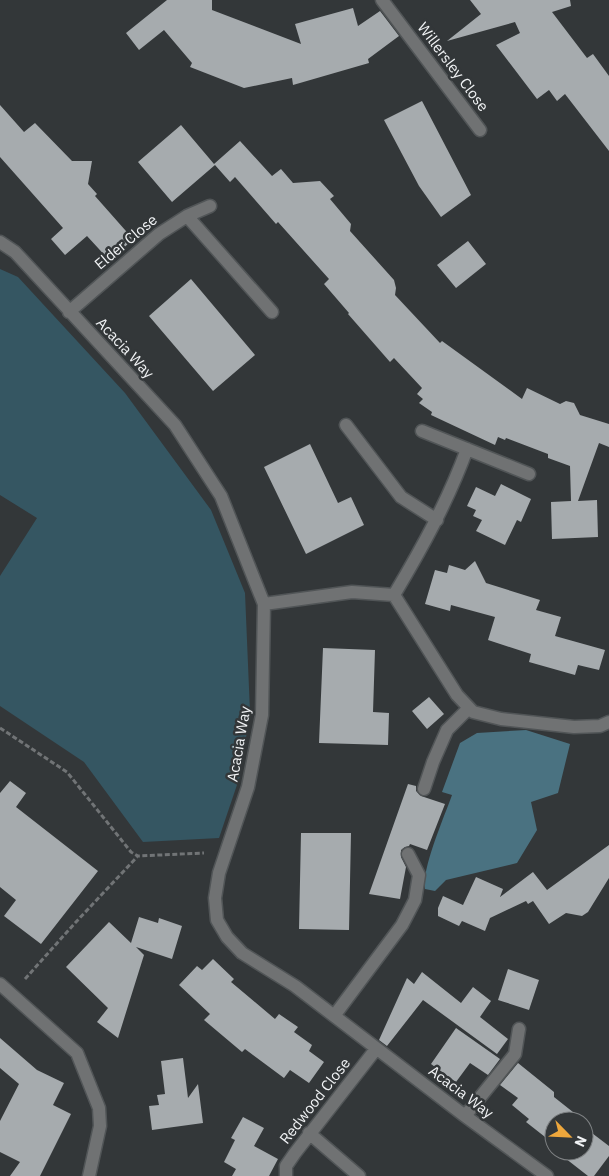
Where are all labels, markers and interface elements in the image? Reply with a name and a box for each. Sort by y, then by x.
street label: Willersley Close [414,18,493,115]
street label: Elder Close [90,210,161,273]
street label: Acacia Way [92,313,159,383]
street label: Acacia Way [222,704,255,783]
street label: Redwood Close [275,1054,354,1148]
street label: Acacia Way [425,1061,498,1123]
north arrow [544,1111,594,1161]
text: N [571,1133,591,1150]

